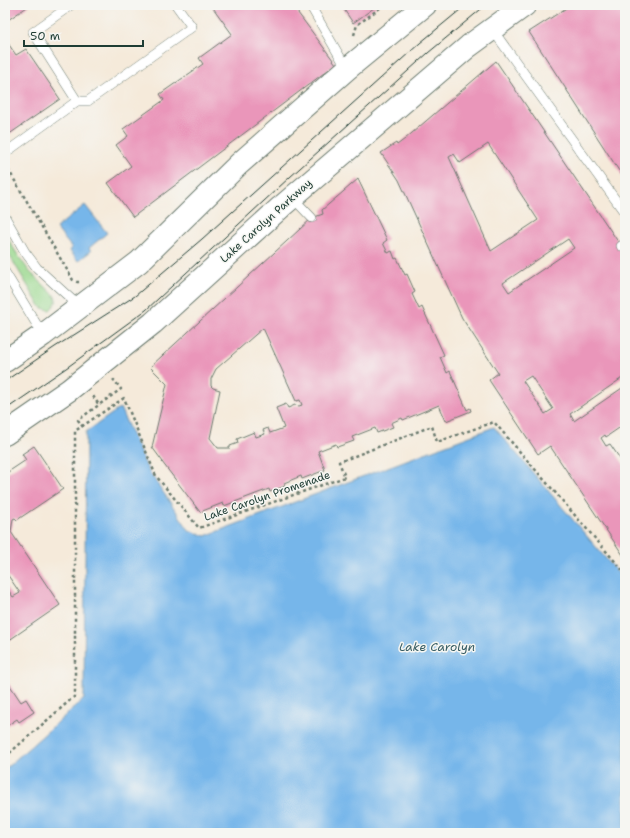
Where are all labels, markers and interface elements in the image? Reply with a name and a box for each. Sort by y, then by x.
scale bar [24,22,143,48]
text: 50 m [30,28,60,44]
street label: Lake Carolyn Parkway [217,176,315,266]
street label: Lake Carolyn Promenade [202,467,332,525]
water label: Lake Carolyn [399,639,475,655]

